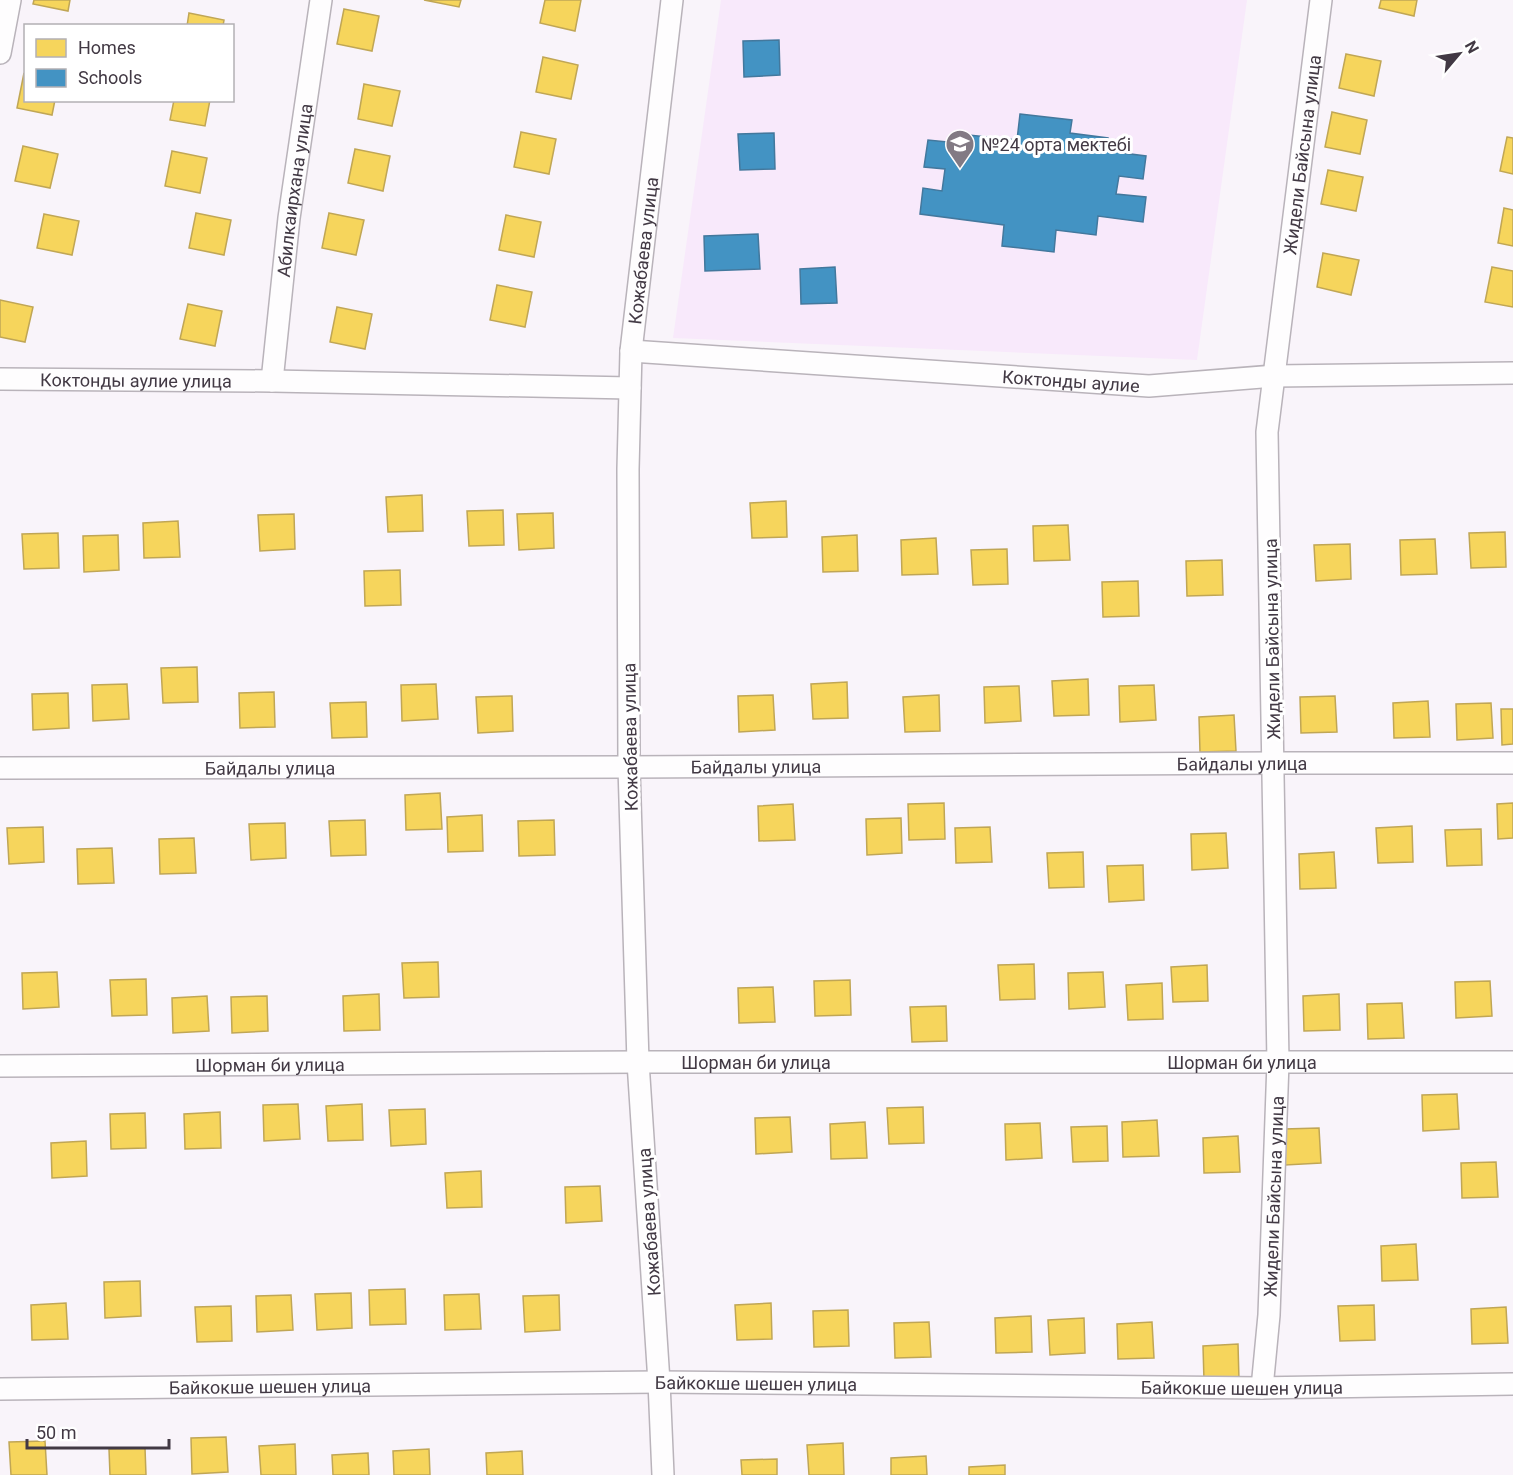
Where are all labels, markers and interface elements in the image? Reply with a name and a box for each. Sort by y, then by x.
legend [24,24,234,102]
north arrow [1429,24,1489,84]
text: Homes [78,37,136,58]
text: N [1461,37,1483,57]
street label: Жидели Байсына улица [1279,53,1325,256]
text: Schools [78,67,142,88]
street label: Абилкаирхана улица [272,102,316,278]
school or university icon: №24 орта мектебі [944,128,976,170]
place label: №24 орта мектебі [981,134,1131,155]
street label: Кожабаева улица [624,176,662,326]
street label: Коктонды аулие [1002,366,1140,396]
street label: Коктонды аулие улица [40,369,232,391]
street label: Жидели Байсына улица [1260,538,1284,740]
street label: Кожабаева улица [618,663,642,811]
street label: Байдалы улица [1177,752,1307,774]
street label: Байдалы улица [691,755,821,777]
street label: Байдалы улица [205,757,335,778]
street label: Шорман би улица [681,1052,831,1073]
street label: Шорман би улица [1167,1052,1317,1073]
street label: Шорман би улица [195,1053,345,1075]
street label: Жидели Байсына улица [1259,1095,1287,1297]
street label: Кожабаева улица [633,1147,665,1297]
street label: Байкокше шешен улица [655,1371,857,1394]
street label: Байкокше шешен улица [169,1375,371,1398]
street label: Байкокше шешен улица [1141,1376,1343,1399]
scale bar [27,1412,170,1450]
text: 50 m [36,1422,76,1443]

